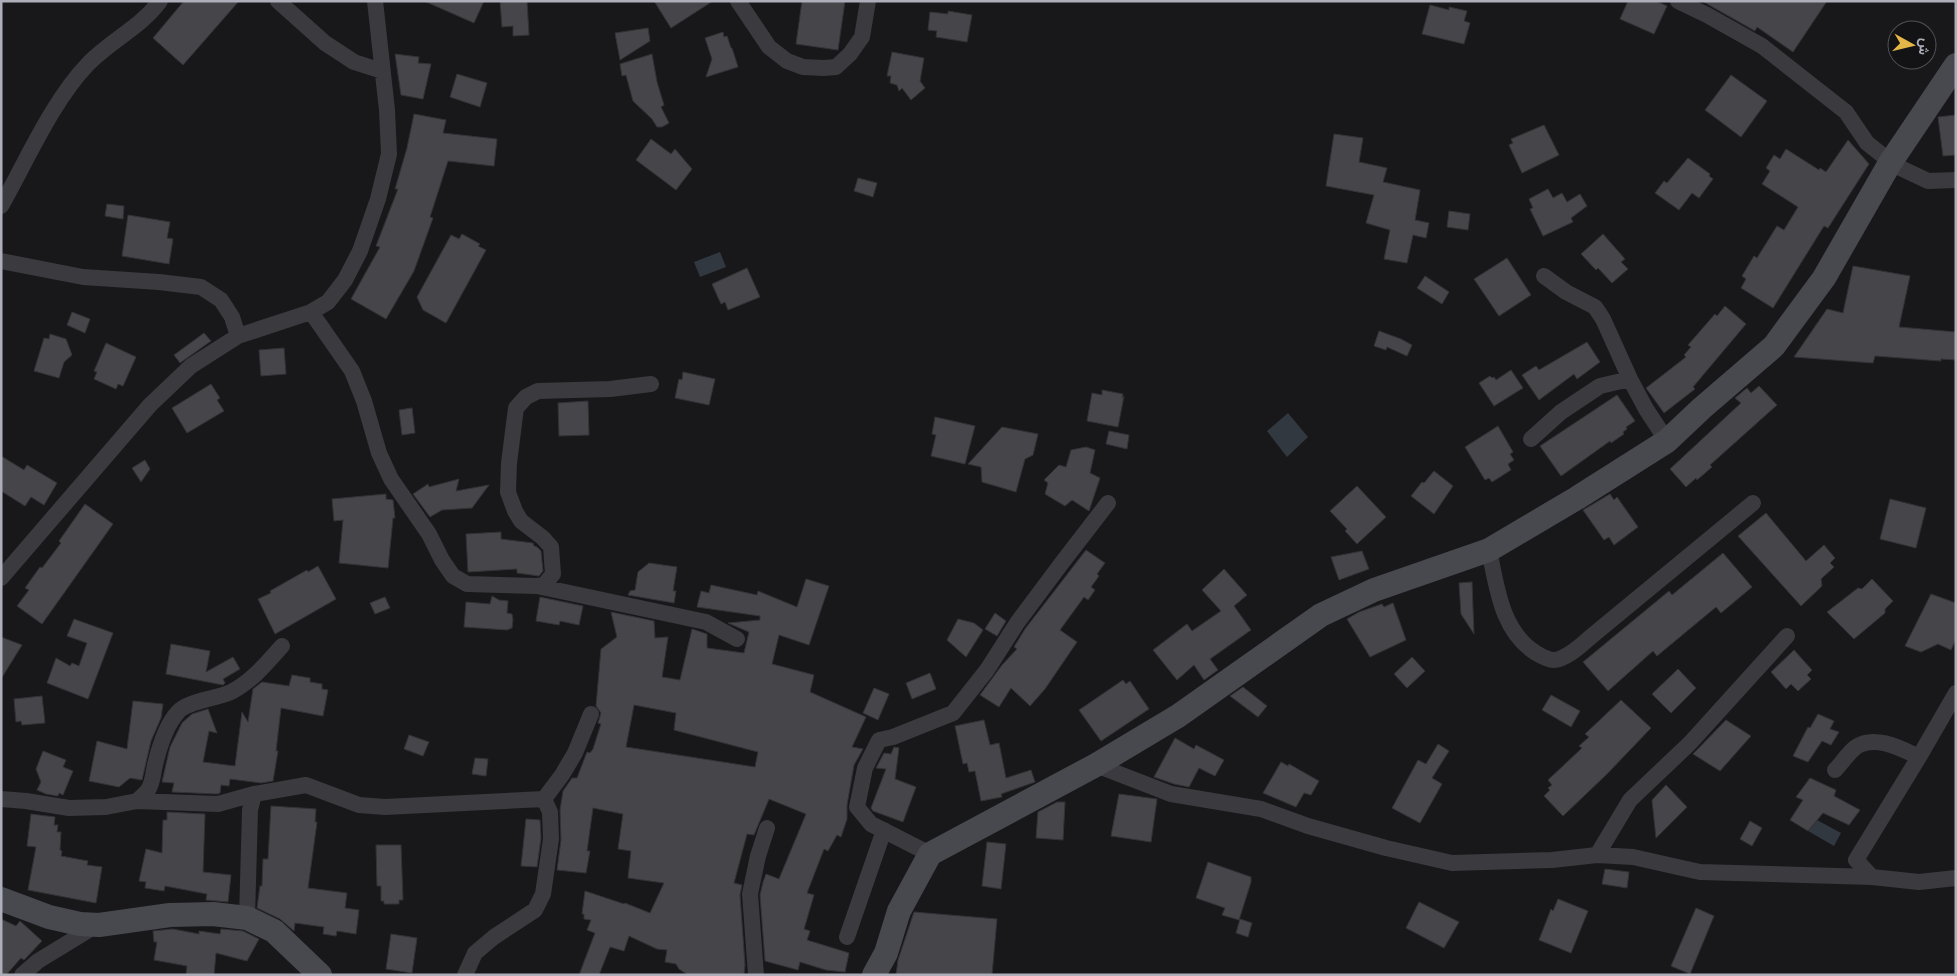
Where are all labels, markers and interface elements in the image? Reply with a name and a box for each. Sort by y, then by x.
north arrow [1887,20,1937,70]
text: ش [1913,37,1935,57]

